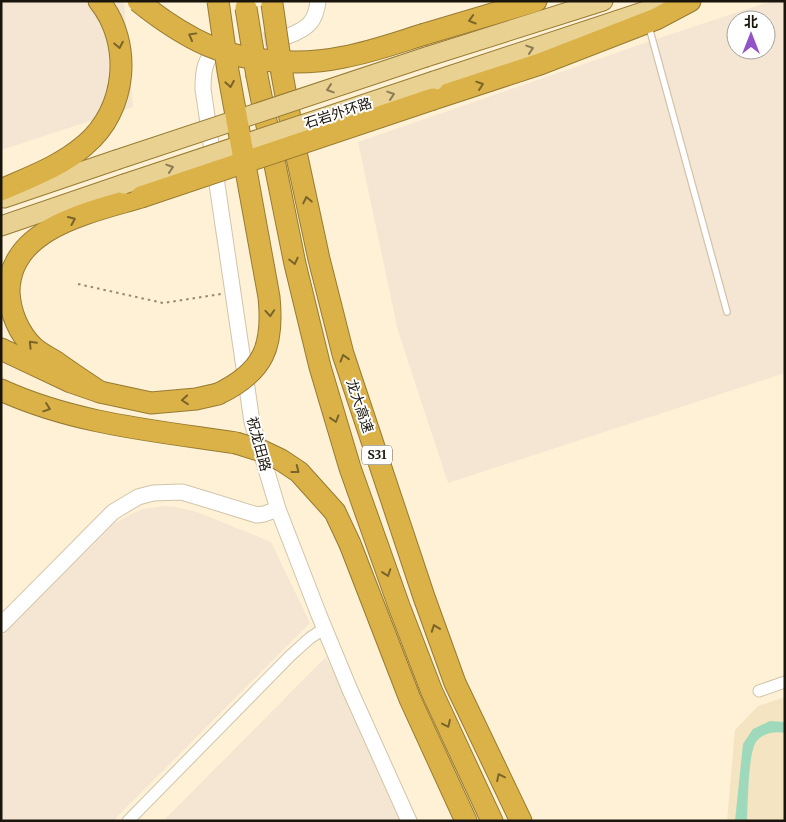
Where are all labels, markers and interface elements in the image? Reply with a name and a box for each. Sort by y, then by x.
north arrow [726,10,776,60]
text: 北 [744,13,758,31]
one-way arrow [469,15,477,25]
one-way arrow [188,33,197,43]
one-way arrow [113,40,124,49]
one-way arrow [525,45,534,55]
one-way arrow [225,80,235,89]
one-way arrow [475,81,483,91]
one-way arrow [326,83,335,93]
one-way arrow [386,91,395,101]
street label: 石岩外环路 [302,94,374,132]
one-way arrow [166,164,174,174]
one-way arrow [302,195,312,204]
one-way arrow [67,215,76,226]
one-way arrow [288,257,299,266]
one-way arrow [265,309,276,317]
one-way arrow [29,341,38,350]
one-way arrow [340,354,350,362]
street label: 龙大高速 [342,377,378,435]
one-way arrow [181,394,189,405]
one-way arrow [42,402,50,412]
one-way arrow [330,414,340,422]
street label: 祝龙田路 [243,415,275,473]
road number: S31 [362,446,392,464]
one-way arrow [290,465,299,474]
one-way arrow [381,568,391,576]
one-way arrow [431,624,441,632]
one-way arrow [440,719,451,728]
one-way arrow [495,773,506,782]

